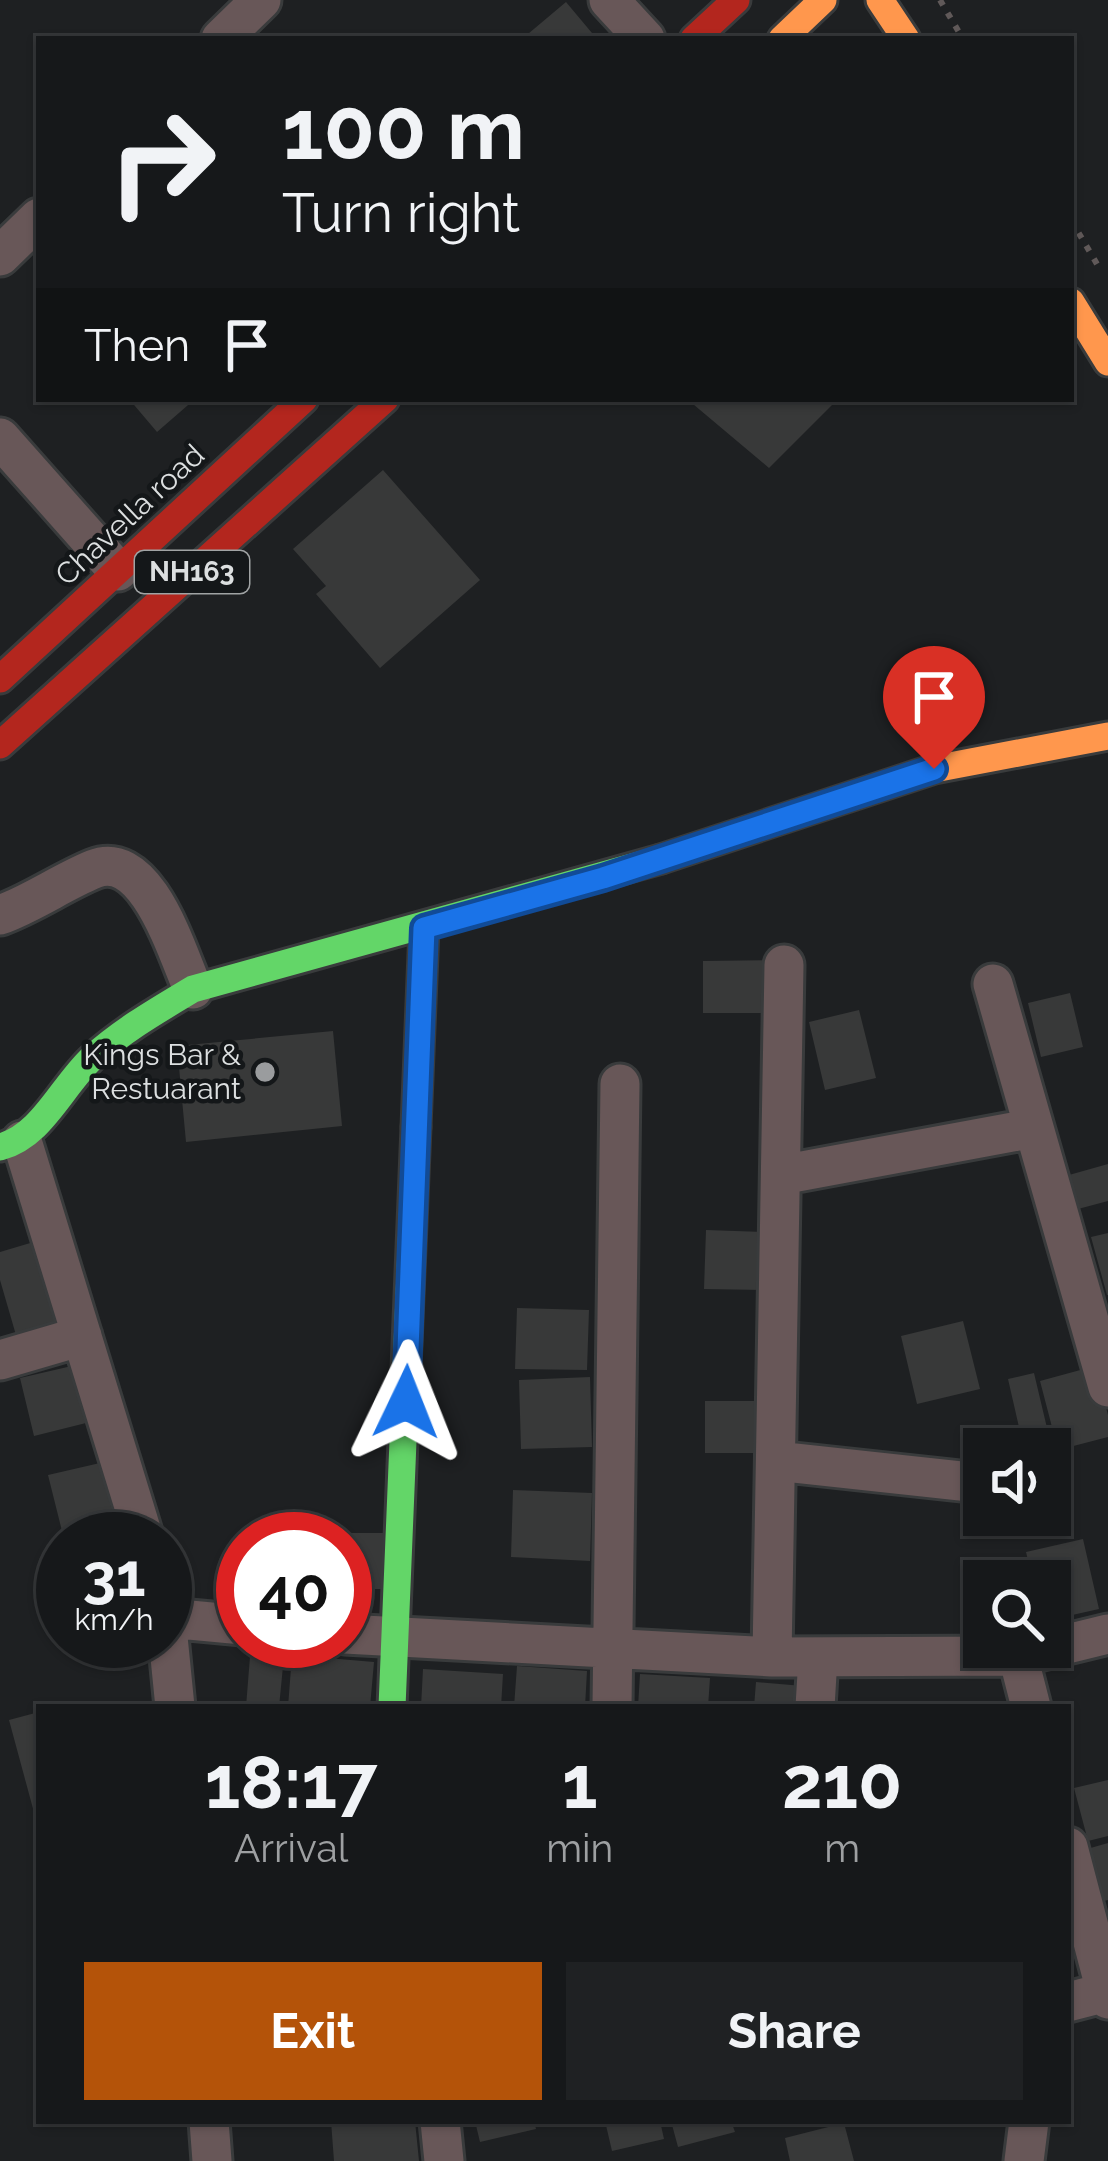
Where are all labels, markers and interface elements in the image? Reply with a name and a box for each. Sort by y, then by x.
text: 100 m [282,80,525,179]
icon: right [84,84,240,240]
text: Turn right [282,181,520,245]
icon: arrive [214,312,280,378]
text: Then [84,319,190,372]
street label: Chavella road [48,437,211,592]
road number: NH163 [135,551,249,593]
pin [883,646,985,769]
icon: arrive [901,664,967,730]
place label: Kings Bar & Restuarant [83,1037,241,1106]
marker: Kings Bar & Restuarant [252,1059,278,1085]
position arrow [343,1339,469,1465]
map controls [963,1428,1071,1668]
button: sound [963,1428,1071,1536]
speed limit sign: 40 [216,1512,372,1668]
text: 31 [82,1540,146,1610]
button: search [963,1560,1071,1668]
text: km/h [74,1602,154,1637]
text: 18:17 [205,1740,377,1825]
text: 1 [562,1740,597,1825]
text: 210 [782,1740,902,1825]
text: Arrival [234,1825,348,1871]
text: min [546,1825,613,1871]
text: m [824,1825,860,1871]
button: Exit [84,1962,542,2100]
button: Share [566,1962,1023,2100]

